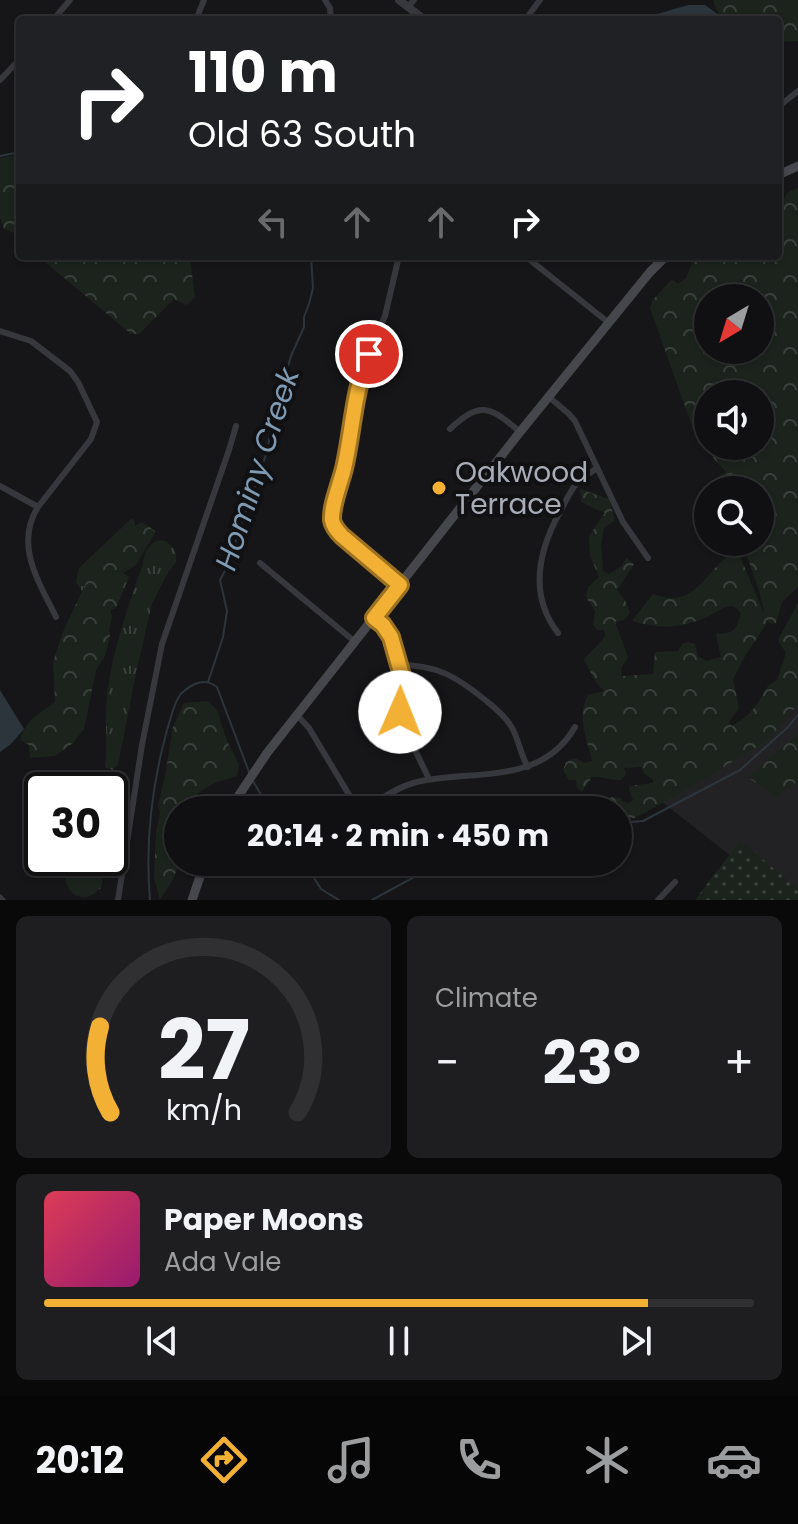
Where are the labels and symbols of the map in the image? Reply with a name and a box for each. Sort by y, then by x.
north arrow [694,284,774,364]
pin [335,320,403,388]
water label: Hominy Creek [204,361,310,576]
place label: Oakwood Terrace [455,453,588,524]
marker: Oakwood Terrace [430,479,448,497]
position arrow [358,670,442,754]
speed limit sign: 30 [24,772,128,876]

